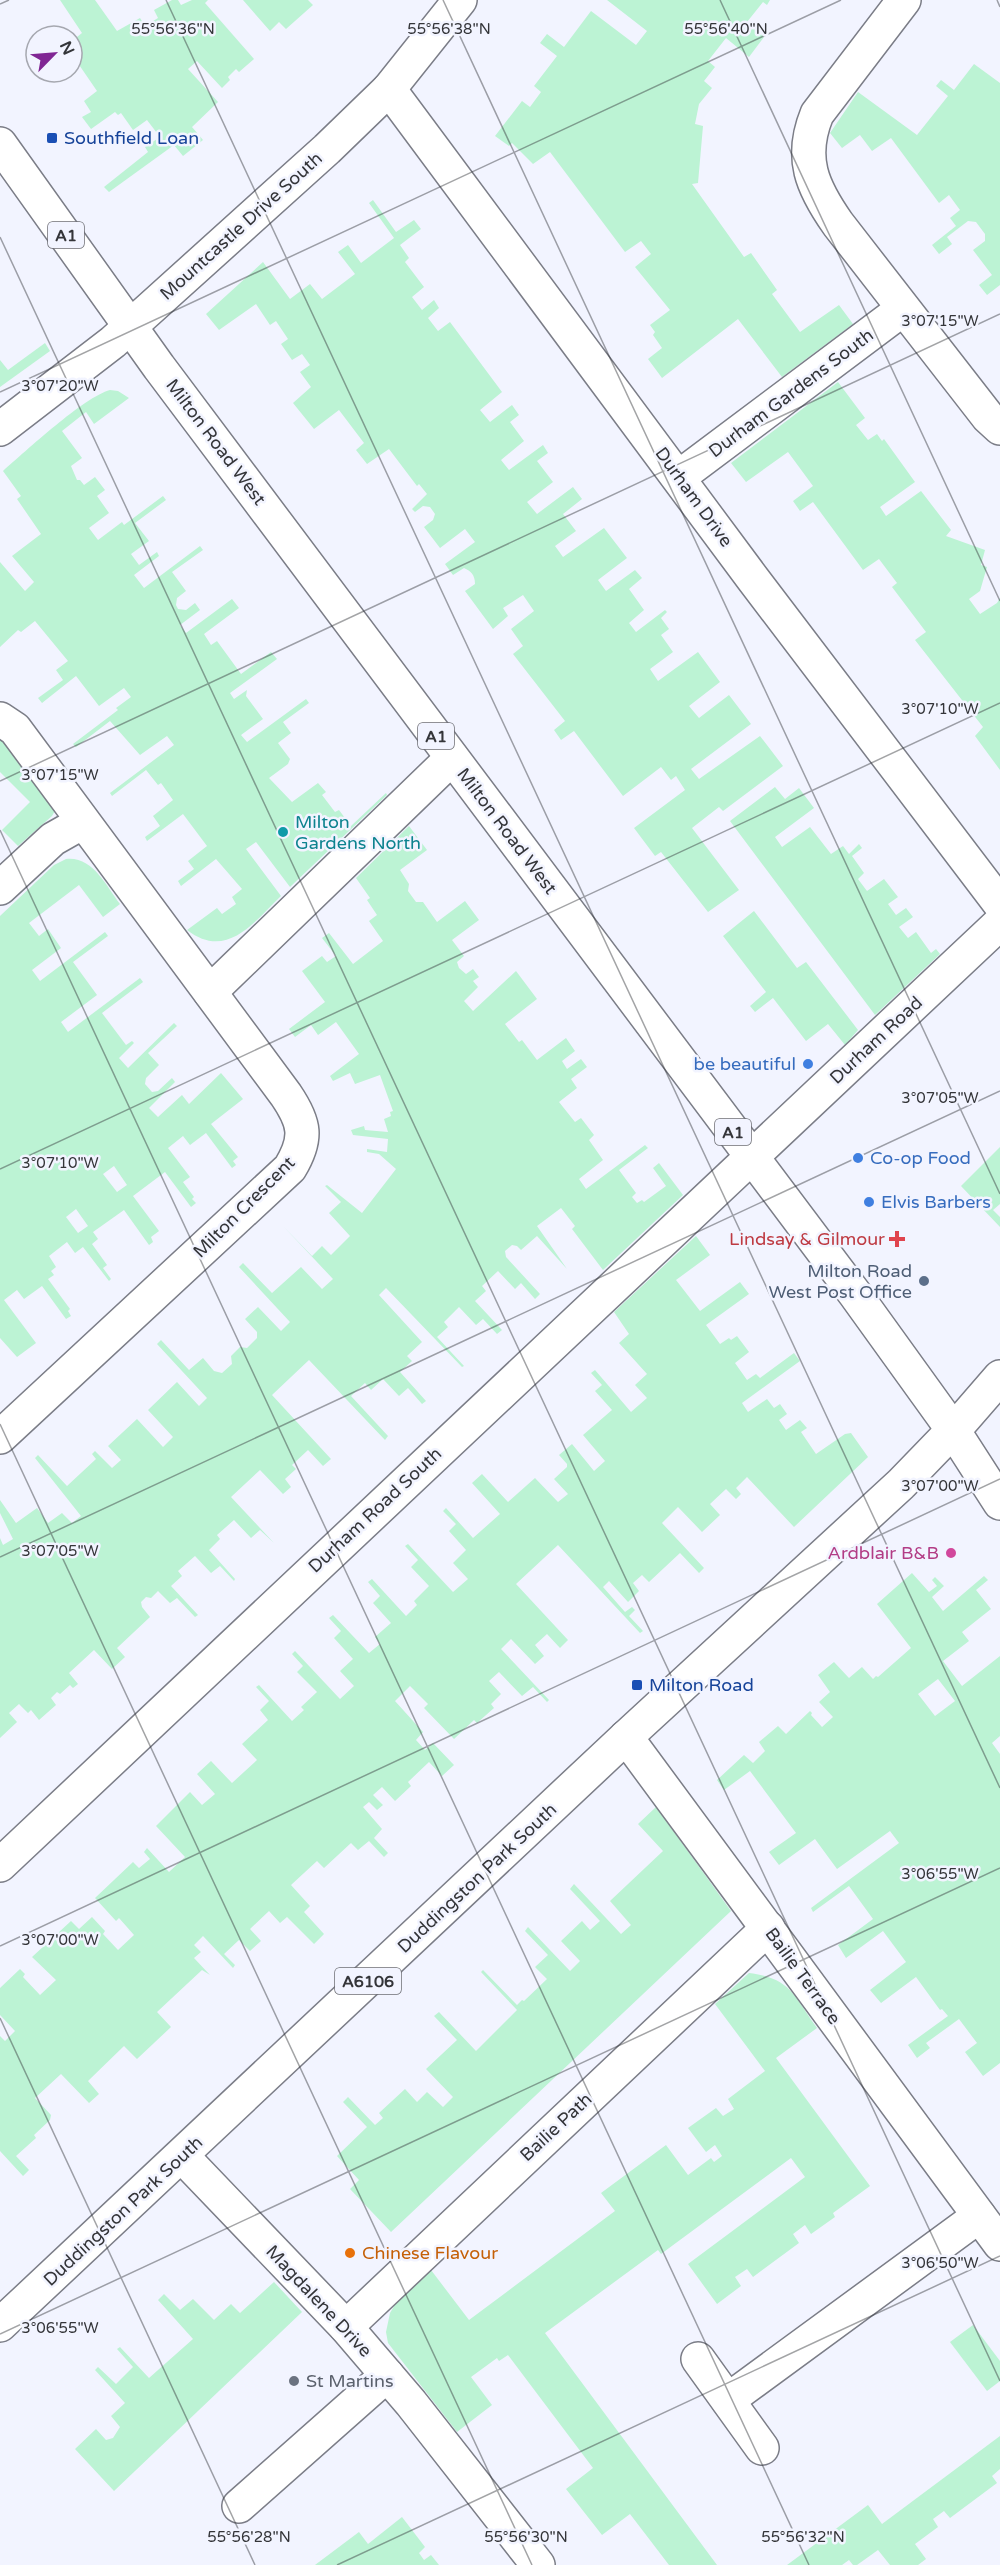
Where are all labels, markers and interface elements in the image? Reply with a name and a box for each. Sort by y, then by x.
text: 55°56'36"N [131,20,215,38]
text: 55°56'38"N [407,20,491,38]
text: 55°56'40"N [684,20,768,38]
north arrow [24,24,84,84]
text: N [55,38,78,58]
place label: Southfield Loan [64,127,199,149]
marker: Southfield Loan [45,131,59,145]
street label: Mountcastle Drive South [155,147,327,305]
road number: A1 [48,222,84,248]
text: 3°07'15"W [901,312,979,330]
street label: Durham Gardens South [704,324,878,462]
street label: Milton Road West [161,375,271,510]
text: 3°07'20"W [21,377,99,395]
street label: Durham Drive [650,443,738,551]
text: 3°07'10"W [901,700,979,718]
road number: A1 [418,723,454,749]
street label: Milton Road West [452,764,562,899]
text: 3°07'15"W [21,766,99,784]
place label: Milton Gardens North [295,811,421,854]
marker: Milton Gardens North [276,825,290,839]
street label: Durham Road [825,991,927,1089]
place label: be beautiful [694,1053,796,1075]
marker: be beautiful [801,1057,815,1071]
text: 3°07'05"W [901,1089,979,1107]
road number: A1 [715,1119,751,1145]
place label: Co-op Food [870,1147,971,1169]
marker: Co-op Food [851,1151,865,1165]
street label: Milton Crescent [189,1152,299,1262]
text: 3°07'10"W [21,1154,99,1172]
place label: Elvis Barbers [881,1191,991,1213]
marker: Elvis Barbers [862,1195,876,1209]
place label: Lindsay & Gilmour [729,1228,885,1250]
marker: Lindsay & Gilmour [890,1232,904,1246]
place label: Milton Road West Post Office [769,1260,912,1303]
marker: Milton Road West Post Office [917,1274,931,1288]
street label: Durham Road South [304,1443,446,1577]
text: 3°07'00"W [901,1477,979,1495]
text: 3°07'05"W [21,1542,99,1560]
place label: Ardblair B&B [828,1542,939,1564]
marker: Ardblair B&B [944,1546,958,1560]
place label: Milton Road [649,1674,754,1696]
marker: Milton Road [630,1678,644,1692]
street label: Duddingston Park South [393,1798,561,1958]
text: 3°06'55"W [901,1865,979,1883]
street label: Bailie Terrace [760,1923,846,2029]
text: 3°07'00"W [21,1931,99,1949]
road number: A6106 [335,1968,401,1994]
street label: Bailie Path [515,2088,597,2166]
street label: Duddingston Park South [39,2131,207,2291]
street label: Magdalene Drive [261,2240,377,2362]
place label: Chinese Flavour [362,2242,498,2264]
marker: Chinese Flavour [343,2246,357,2260]
text: 3°06'50"W [901,2254,979,2272]
text: 3°06'55"W [21,2319,99,2337]
place label: St Martins [306,2370,394,2392]
marker: St Martins [287,2374,301,2388]
text: 55°56'28"N [207,2528,291,2546]
text: 55°56'30"N [484,2528,568,2546]
text: 55°56'32"N [761,2528,845,2546]

